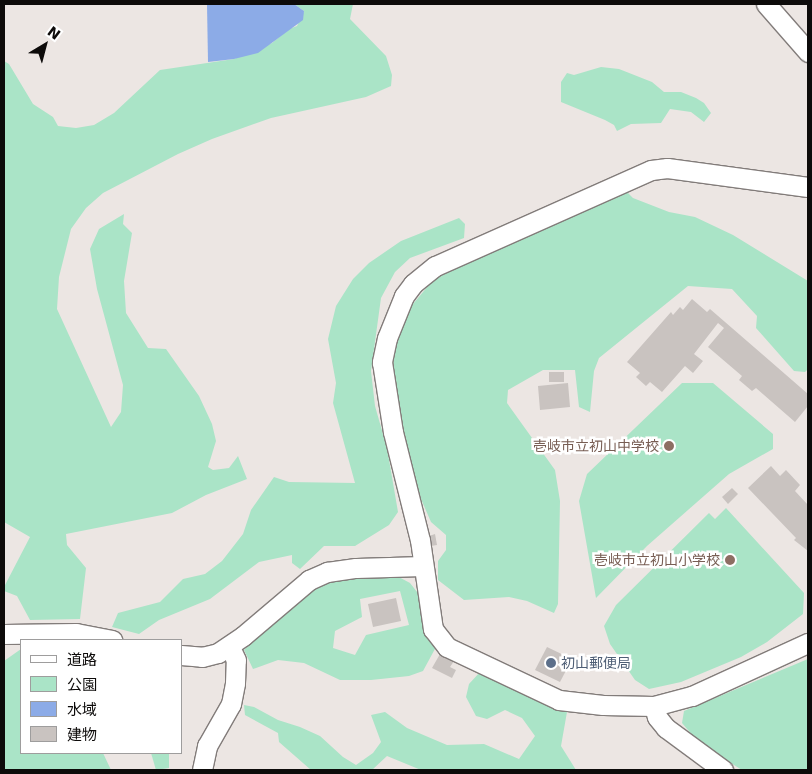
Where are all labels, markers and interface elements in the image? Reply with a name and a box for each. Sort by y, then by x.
north arrow [20,20,70,70]
text: N [45,23,64,43]
place label: 壱岐市立初山中学校 [533,438,659,454]
marker: 壱岐市立初山中学校 [663,440,675,452]
place label: 壱岐市立初山小学校 [594,552,720,568]
marker: 壱岐市立初山小学校 [724,554,736,566]
legend [20,639,182,754]
text: 道路 [67,651,97,669]
place label: 初山郵便局 [561,655,631,671]
marker: 初山郵便局 [545,657,557,669]
text: 公園 [67,676,97,694]
text: 水域 [67,701,97,719]
text: 建物 [67,726,97,744]

